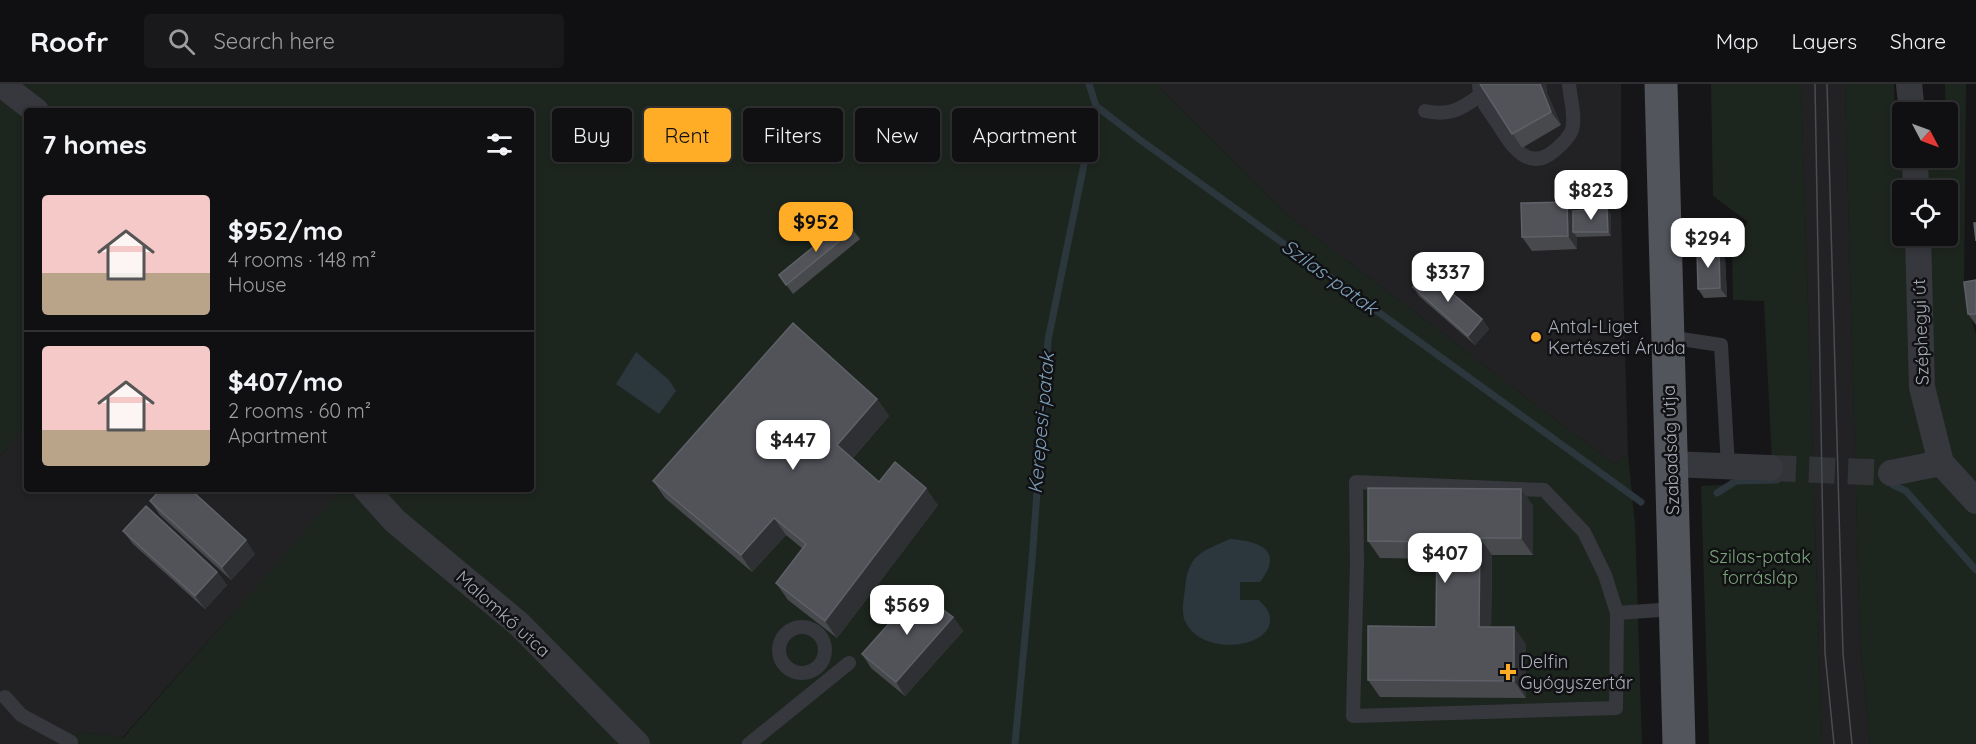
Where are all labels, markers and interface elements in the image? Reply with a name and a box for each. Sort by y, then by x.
search box [144,14,564,68]
text: Roofr [30,24,108,59]
icon: search [165,25,198,58]
text: Search here [213,27,335,55]
text: Map [1716,28,1759,54]
text: Layers [1792,28,1857,54]
text: Share [1890,28,1946,54]
north arrow [1892,102,1958,168]
map controls [1892,102,1958,246]
chip: Buy [552,108,632,162]
chip: Rent [644,108,731,162]
chip: Filters [743,108,843,162]
chip: New [855,108,940,162]
chip: Apartment [952,108,1098,162]
text: 7 homes [42,128,147,161]
icon: filters [483,128,516,161]
pin: $823 [1555,170,1627,221]
text: $823 [1568,177,1614,202]
button: locate [1892,180,1958,246]
pin: $952 [780,202,852,253]
text: $952 [793,209,839,234]
text: $952/mo [228,214,343,247]
pin: $294 [1672,218,1744,269]
icon: home [90,219,162,291]
text: $294 [1685,225,1731,250]
water label: Szilas-patak [1277,233,1385,321]
text: 4 rooms · 148 m² [228,247,376,272]
pin: $337 [1412,252,1484,303]
text: $337 [1426,259,1470,284]
text: House [228,272,287,297]
street label: Széphegyi út [1907,278,1934,386]
place label: Antal-Liget Kertészeti Áruda [1548,315,1686,359]
marker: Antal-Liget Kertészeti Áruda [1529,330,1543,344]
water label: Kerepesi-patak [1022,349,1059,495]
text: $407/mo [228,365,343,398]
icon: home [90,370,162,442]
street label: Szabadság útja [1657,385,1684,515]
text: 2 rooms · 60 m² [228,398,371,423]
pin: $447 [757,420,829,471]
text: Apartment [228,423,328,448]
text: $447 [770,427,816,452]
pin: $407 [1409,533,1481,584]
text: $407 [1422,540,1468,565]
park label: Szilas-patak forrásláp [1709,545,1811,589]
street label: Malomkő utca [451,565,555,662]
pin: $569 [871,585,943,636]
text: $569 [884,592,930,617]
place label: Delfin Gyógyszertár [1520,650,1633,694]
marker: Delfin Gyógyszertár [1501,665,1515,679]

